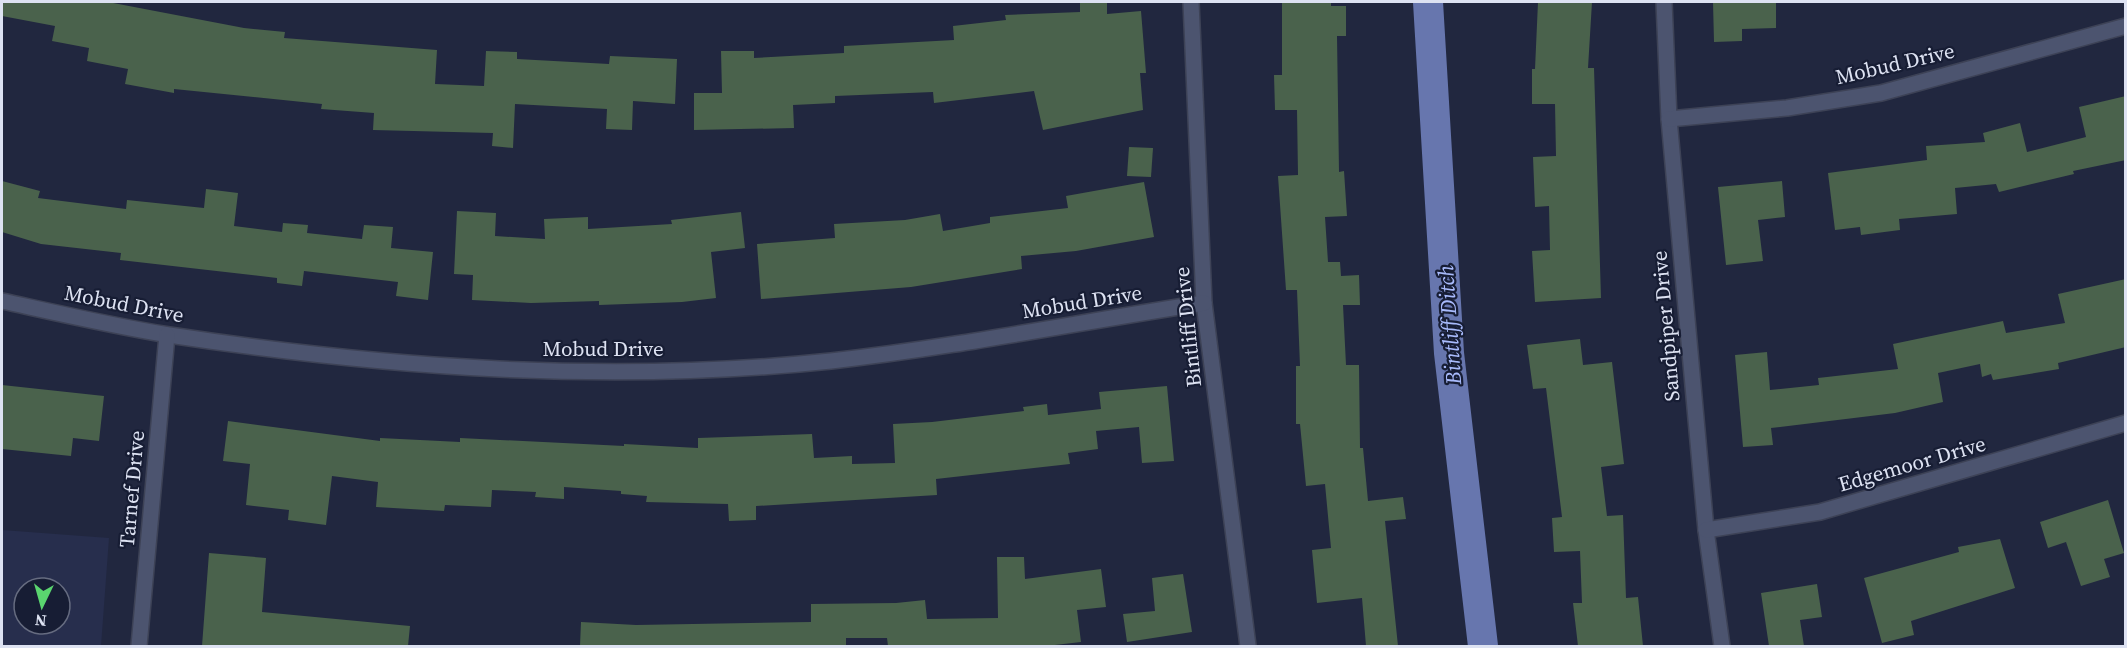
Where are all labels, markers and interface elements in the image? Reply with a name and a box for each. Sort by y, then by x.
street label: Mobud Drive [1833,36,1957,91]
street label: Sandpiper Drive [1644,249,1687,403]
water label: Bintliff Ditch [1430,264,1468,387]
street label: Bintliff Drive [1167,265,1208,389]
street label: Mobud Drive [62,278,186,329]
street label: Mobud Drive [1020,278,1144,325]
street label: Mobud Drive [542,334,664,363]
street label: Tarnef Drive [112,429,151,549]
street label: Edgemoor Drive [1835,429,1989,498]
north arrow [12,576,72,636]
text: N [34,609,47,632]

